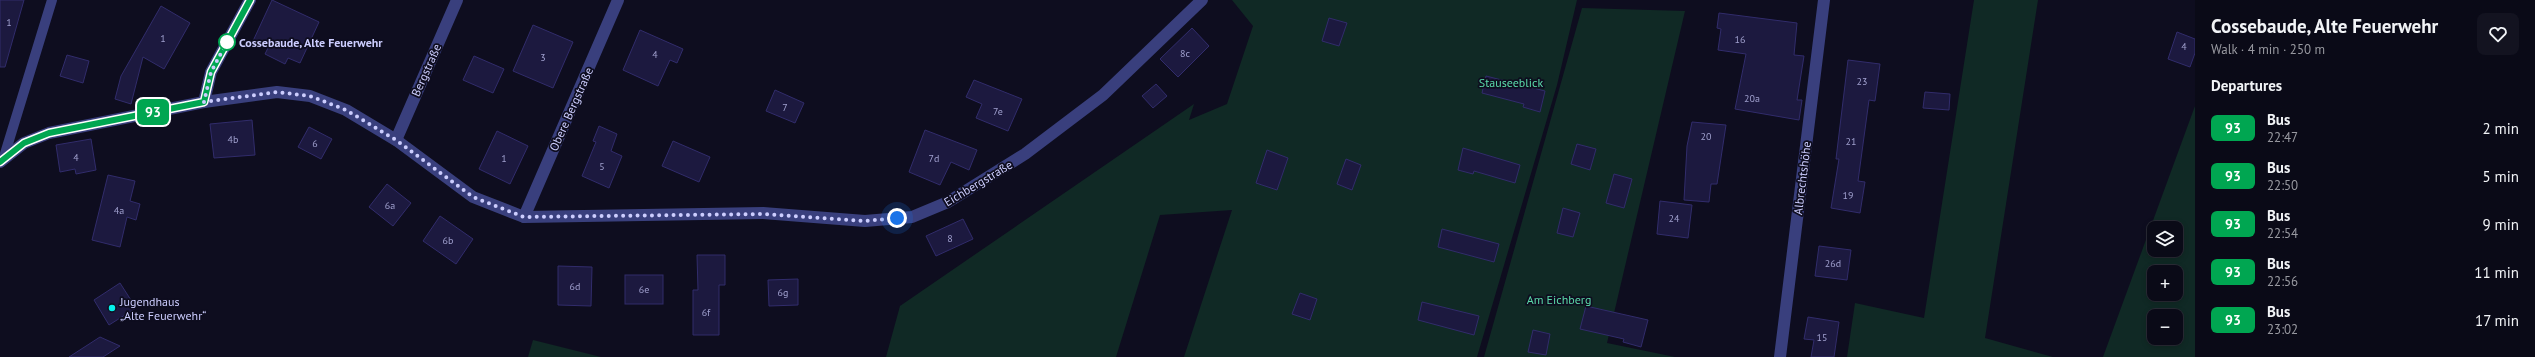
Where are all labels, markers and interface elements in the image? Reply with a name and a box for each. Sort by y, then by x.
button: heart [2477,13,2519,55]
text: Cossebaude, Alte Feuerwehr [2211,14,2438,38]
house number: 1 [6,16,12,29]
house number: 1 [160,32,166,45]
marker: Cossebaude, Alte Feuerwehr [218,33,236,51]
house number: 16 [1735,33,1745,46]
place label: Cossebaude, Alte Feuerwehr [239,35,383,50]
house number: 4 [2181,40,2187,53]
street label: Bergstraße [408,41,444,99]
text: Walk · 4 min · 250 m [2211,41,2325,58]
house number: 8c [1180,47,1190,60]
house number: 4 [652,48,658,61]
house number: 3 [540,51,546,64]
street label: Obere Bergstraße [546,65,596,153]
park label: Stauseeblick [1479,75,1543,90]
house number: 23 [1857,75,1867,88]
text: Departures [2211,76,2282,95]
house number: 20a [1744,92,1760,105]
line badge: 93 [135,99,171,125]
house number: 7 [782,101,788,114]
text: 93 [145,103,161,121]
house number: 7e [993,105,1003,118]
text: Bus [2267,110,2290,129]
text: 93 [2225,119,2241,137]
text: 2 min [2482,119,2519,138]
text: 22:47 [2267,129,2298,146]
house number: 20 [1701,130,1712,143]
house number: 4b [228,133,238,146]
house number: 21 [1846,135,1856,148]
house number: 6 [312,137,318,150]
street label: Albrechtshöhe [1790,140,1814,216]
house number: 4 [73,151,79,164]
house number: 1 [501,152,507,165]
house number: 7d [929,152,939,165]
street label: Eichbergstraße [941,157,1015,209]
text: Bus [2267,158,2290,177]
house number: 5 [599,160,605,173]
text: 93 [2225,167,2241,185]
text: 5 min [2482,167,2519,186]
text: 22:50 [2267,177,2298,194]
house number: 19 [1843,189,1853,202]
house number: 6a [385,199,395,212]
house number: 4a [114,204,124,217]
text: Bus [2267,206,2290,225]
your location [887,208,907,228]
house number: 24 [1669,212,1680,225]
text: 93 [2225,215,2241,233]
text: 9 min [2482,215,2519,234]
map controls [2147,221,2183,345]
button: layers [2147,221,2183,257]
text: 22:54 [2267,225,2298,242]
house number: 8 [947,232,953,245]
house number: 6b [443,234,453,247]
text: Bus [2267,254,2290,273]
house number: 26d [1825,257,1841,270]
text: 93 [2225,263,2241,281]
text: 11 min [2474,263,2519,282]
button: + [2147,265,2183,301]
text: 22:56 [2267,273,2298,290]
house number: 6d [570,280,580,293]
house number: 6e [639,283,649,296]
house number: 6g [778,286,788,299]
park label: Am Eichberg [1527,292,1591,307]
place label: Jugendhaus „Alte Feuerwehr“ [119,294,206,323]
text: Bus [2267,302,2290,321]
marker: Jugendhaus „Alte Feuerwehr“ [107,303,117,313]
house number: 6f [702,306,711,319]
button: − [2147,309,2183,345]
text: 93 [2225,311,2241,329]
text: 17 min [2475,311,2519,330]
text: 23:02 [2267,321,2298,338]
house number: 15 [1817,331,1827,344]

